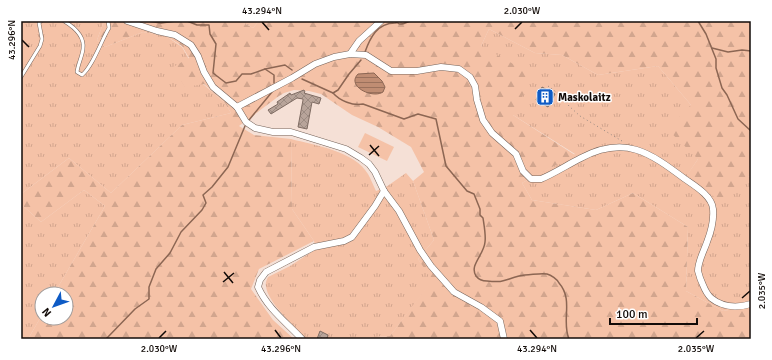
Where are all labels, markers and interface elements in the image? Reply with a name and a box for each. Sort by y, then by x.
text: 43.294°N [242,5,282,17]
text: 2.030°W [504,5,541,17]
text: 43.296°N [6,20,18,60]
building icon: Maskolaitz [535,87,555,107]
place label: Maskolaitz [558,91,611,104]
text: 2.035°W [756,272,768,309]
north arrow [34,286,74,326]
scale bar [610,300,697,326]
text: N [39,305,54,319]
text: 100 m [616,307,648,322]
text: 2.030°W [141,343,178,355]
text: 43.296°N [261,343,301,355]
text: 43.294°N [517,343,557,355]
text: 2.035°W [678,343,715,355]

